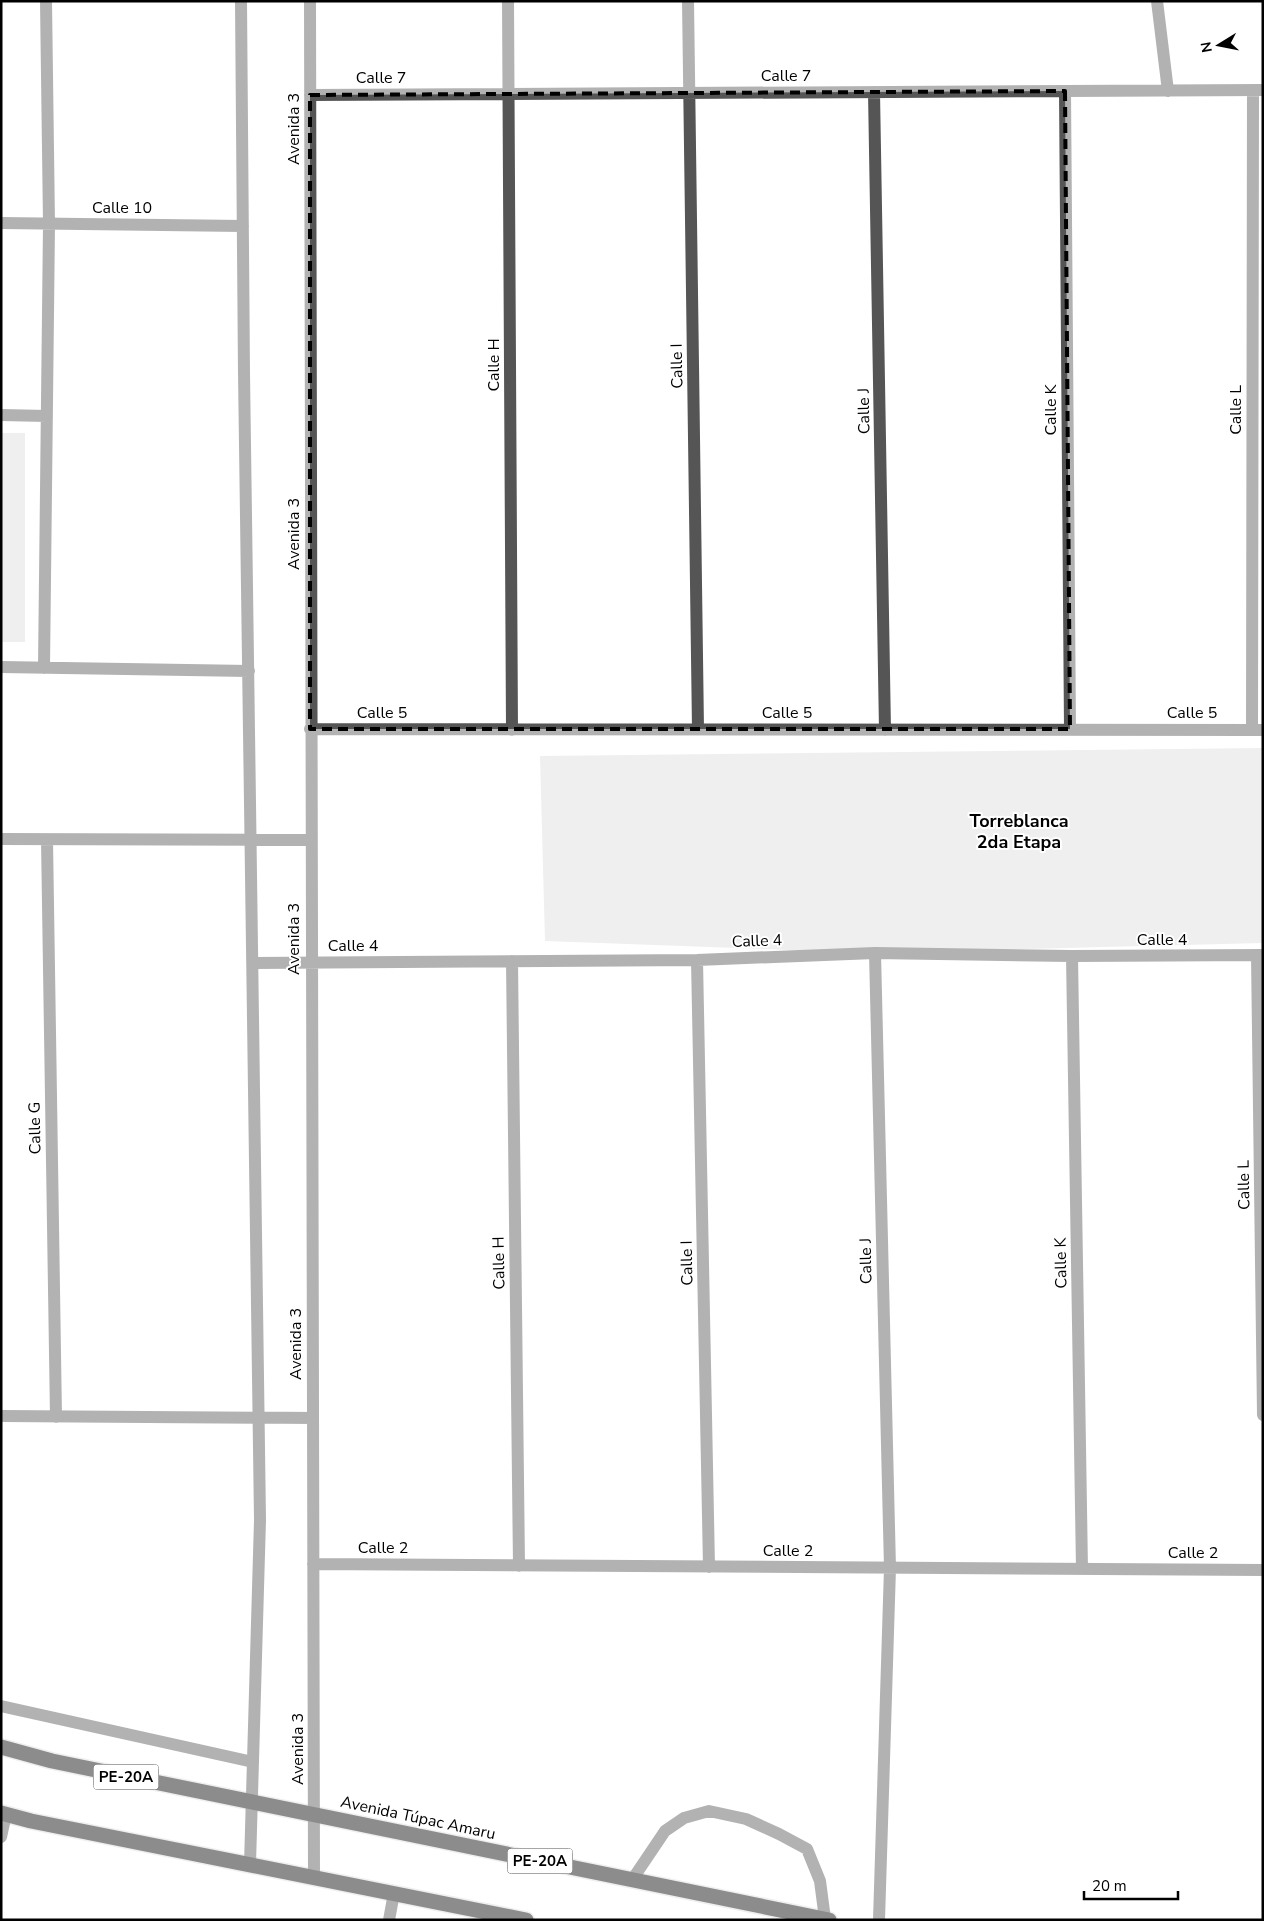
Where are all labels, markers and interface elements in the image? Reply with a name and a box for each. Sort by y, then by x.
north arrow [1194,20,1244,70]
text: N [1196,40,1217,54]
street label: Calle 7 [761,65,811,87]
street label: Calle 7 [356,67,406,89]
street label: Avenida 3 [283,93,305,165]
street label: Calle 10 [92,197,152,219]
street label: Calle H [483,338,505,392]
street label: Calle I [666,343,688,389]
street label: Calle K [1040,384,1062,436]
street label: Calle L [1225,385,1247,435]
street label: Calle J [853,388,875,434]
street label: Avenida 3 [283,498,305,570]
street label: Calle 5 [357,702,407,724]
street label: Calle 5 [762,702,812,724]
street label: Calle 5 [1167,702,1217,724]
district label: Torreblanca 2da Etapa [969,809,1069,854]
street label: Avenida 3 [283,903,305,975]
street label: Calle 4 [731,929,783,953]
street label: Calle 4 [1137,929,1188,951]
street label: Calle 4 [328,935,379,957]
street label: Calle G [24,1101,46,1155]
street label: Calle L [1233,1160,1255,1210]
street label: Calle H [488,1236,510,1290]
street label: Calle K [1050,1236,1072,1289]
street label: Calle J [855,1238,877,1284]
street label: Calle I [676,1240,698,1286]
street label: Avenida 3 [285,1308,307,1380]
street label: Calle 2 [358,1537,408,1559]
street label: Calle 2 [763,1540,813,1562]
street label: Calle 2 [1168,1542,1218,1564]
street label: Avenida 3 [287,1713,309,1785]
road number: PE-20A [94,1764,158,1790]
street label: Avenida Túpac Amaru [338,1791,498,1845]
road number: PE-20A [508,1848,572,1874]
scale bar [1084,1868,1178,1900]
text: 20 m [1092,1876,1127,1896]

